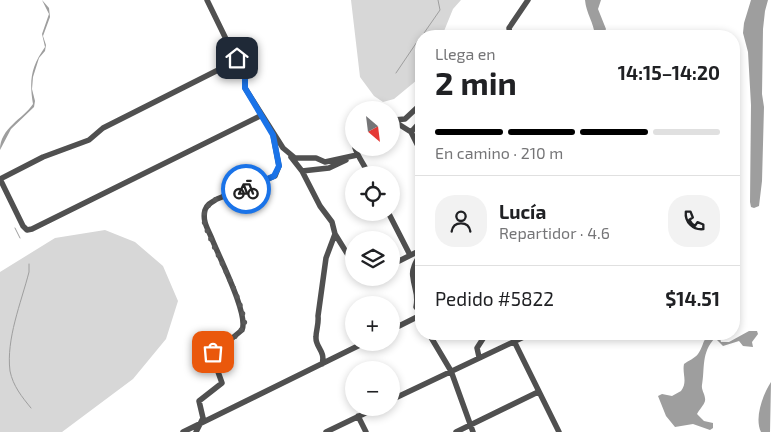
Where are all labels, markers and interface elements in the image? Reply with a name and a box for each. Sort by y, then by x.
pin [216,37,258,79]
icon: home [223,44,251,72]
text: Llega en [435,44,496,63]
text: 14:15–14:20 [618,61,720,84]
text: 2 min [435,63,517,101]
north arrow [345,101,400,156]
map controls [345,101,400,416]
text: En camino · 210 m [435,143,563,162]
courier [221,164,271,214]
button: locate [345,166,400,221]
icon: bike [232,175,260,203]
button: person [435,195,487,247]
button: phone [668,195,720,247]
text: Lucía [499,200,546,223]
text: Repartidor · 4.6 [499,223,610,242]
button: layers [345,231,400,286]
text: Pedido #5822 [435,287,554,310]
text: $14.51 [665,287,720,310]
button: + [345,296,400,351]
pin [192,331,234,373]
icon: bag [199,338,227,366]
button: − [345,361,400,416]

